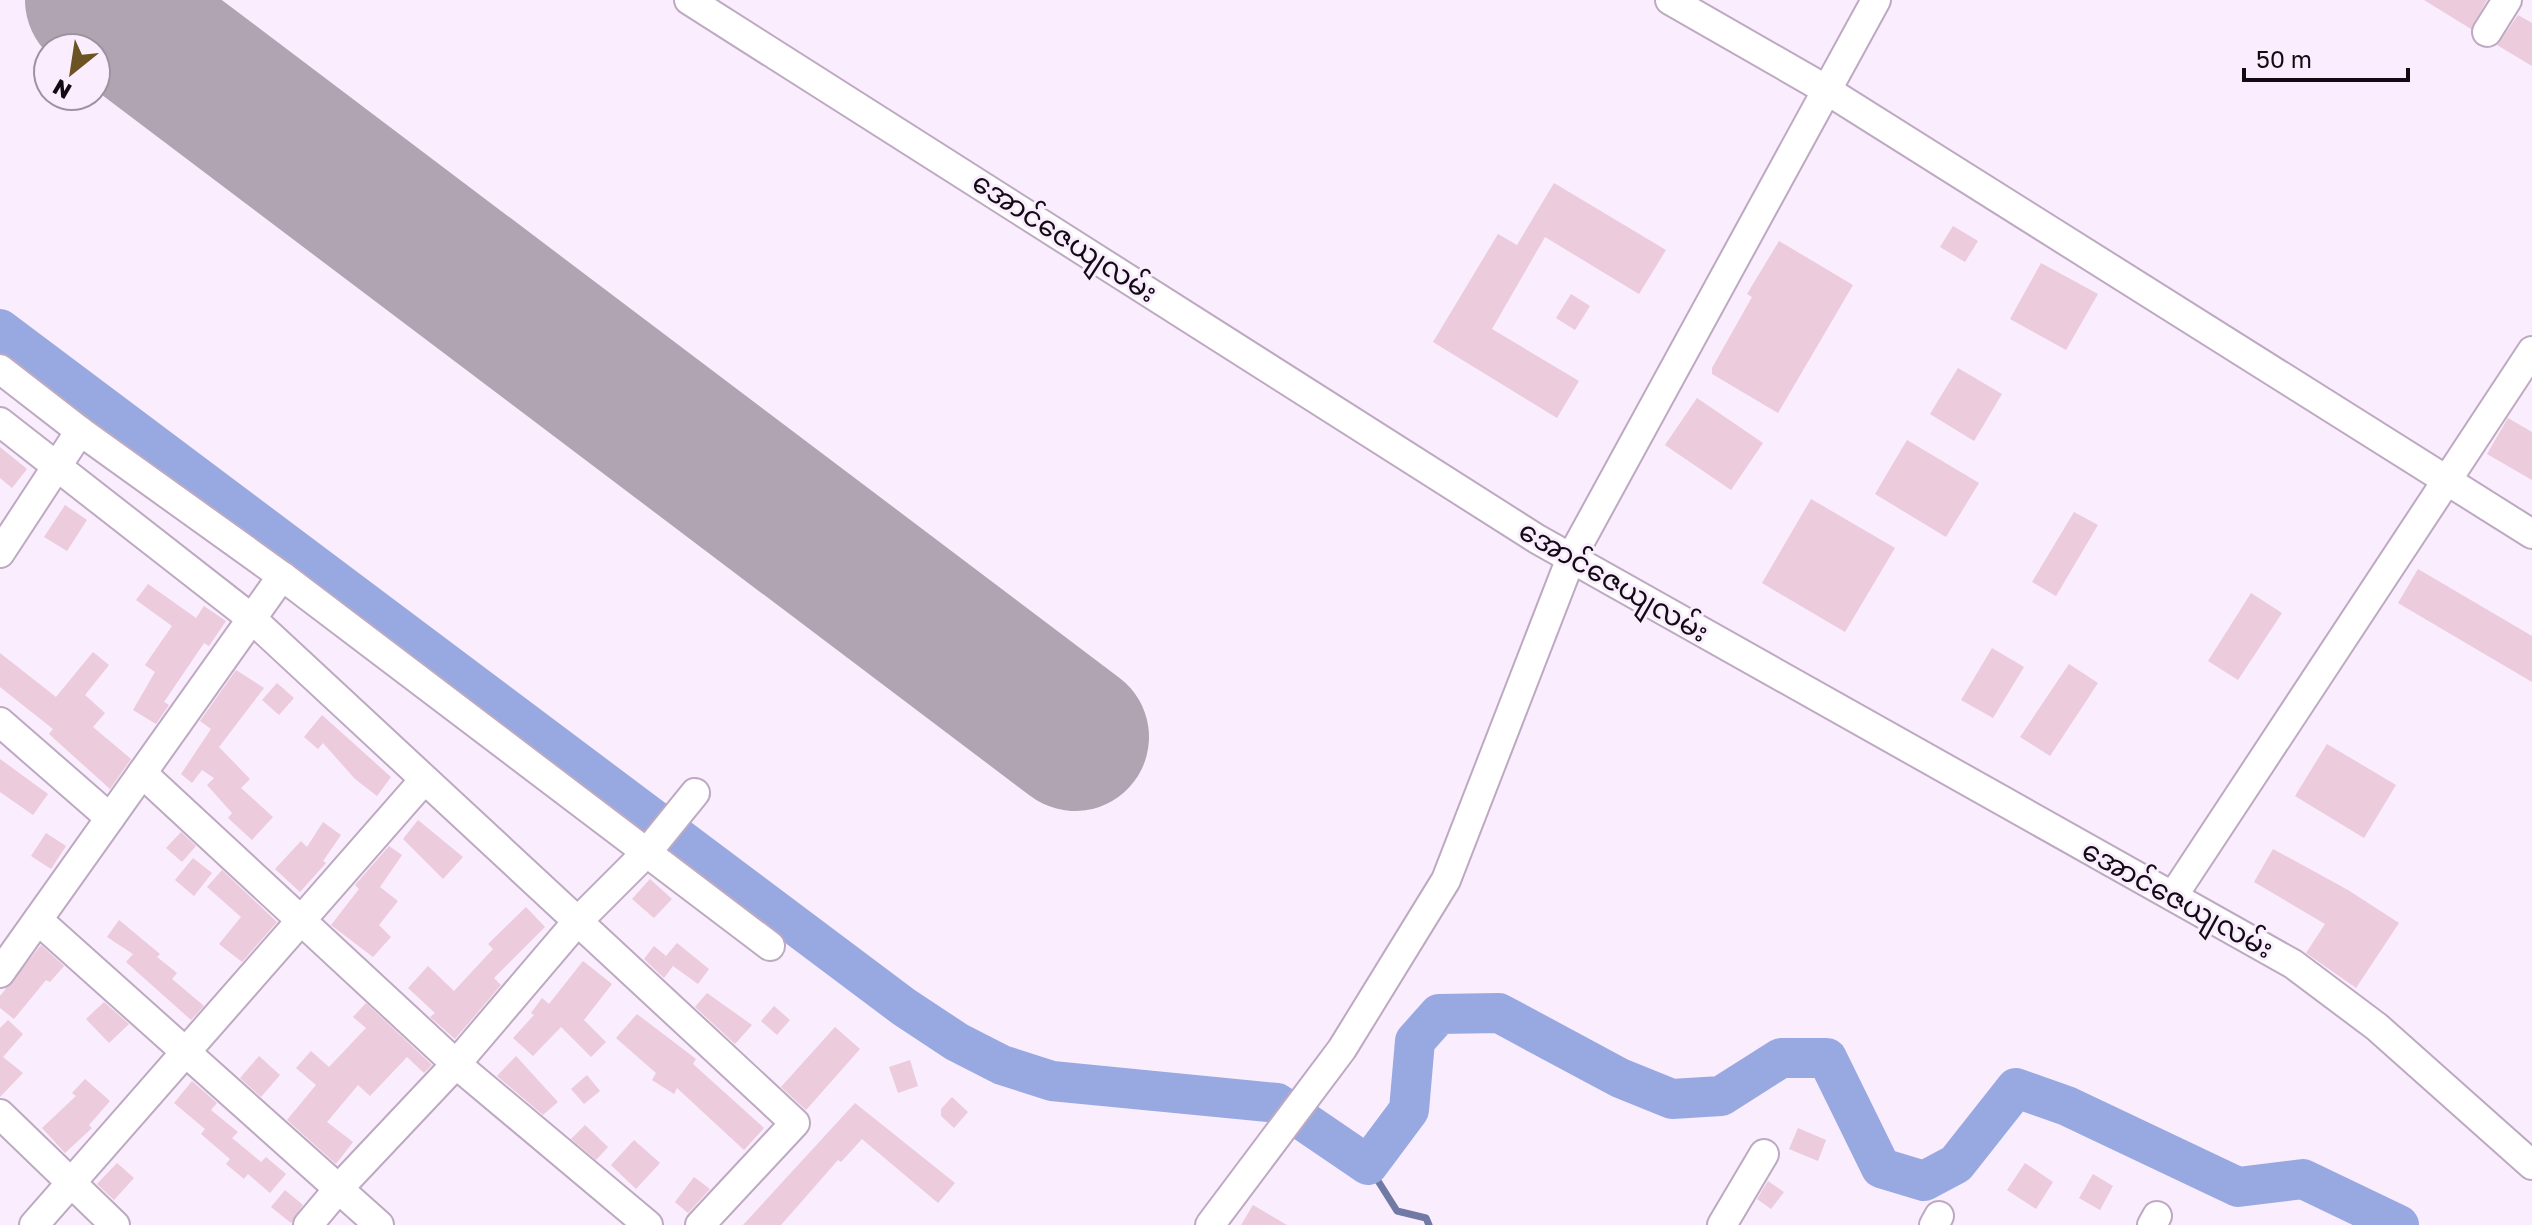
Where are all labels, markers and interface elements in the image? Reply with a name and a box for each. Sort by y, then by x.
north arrow [32,32,112,112]
scale bar [2244,32,2408,82]
text: 50 m [2256,44,2312,73]
text: N [48,74,76,106]
street label: အောင်ဇေယျလမ်း [963,164,1164,314]
street label: အောင်ဇေယျလမ်း [1510,512,1715,654]
street label: အောင်ဇေယျလမ်း [2073,832,2280,971]

